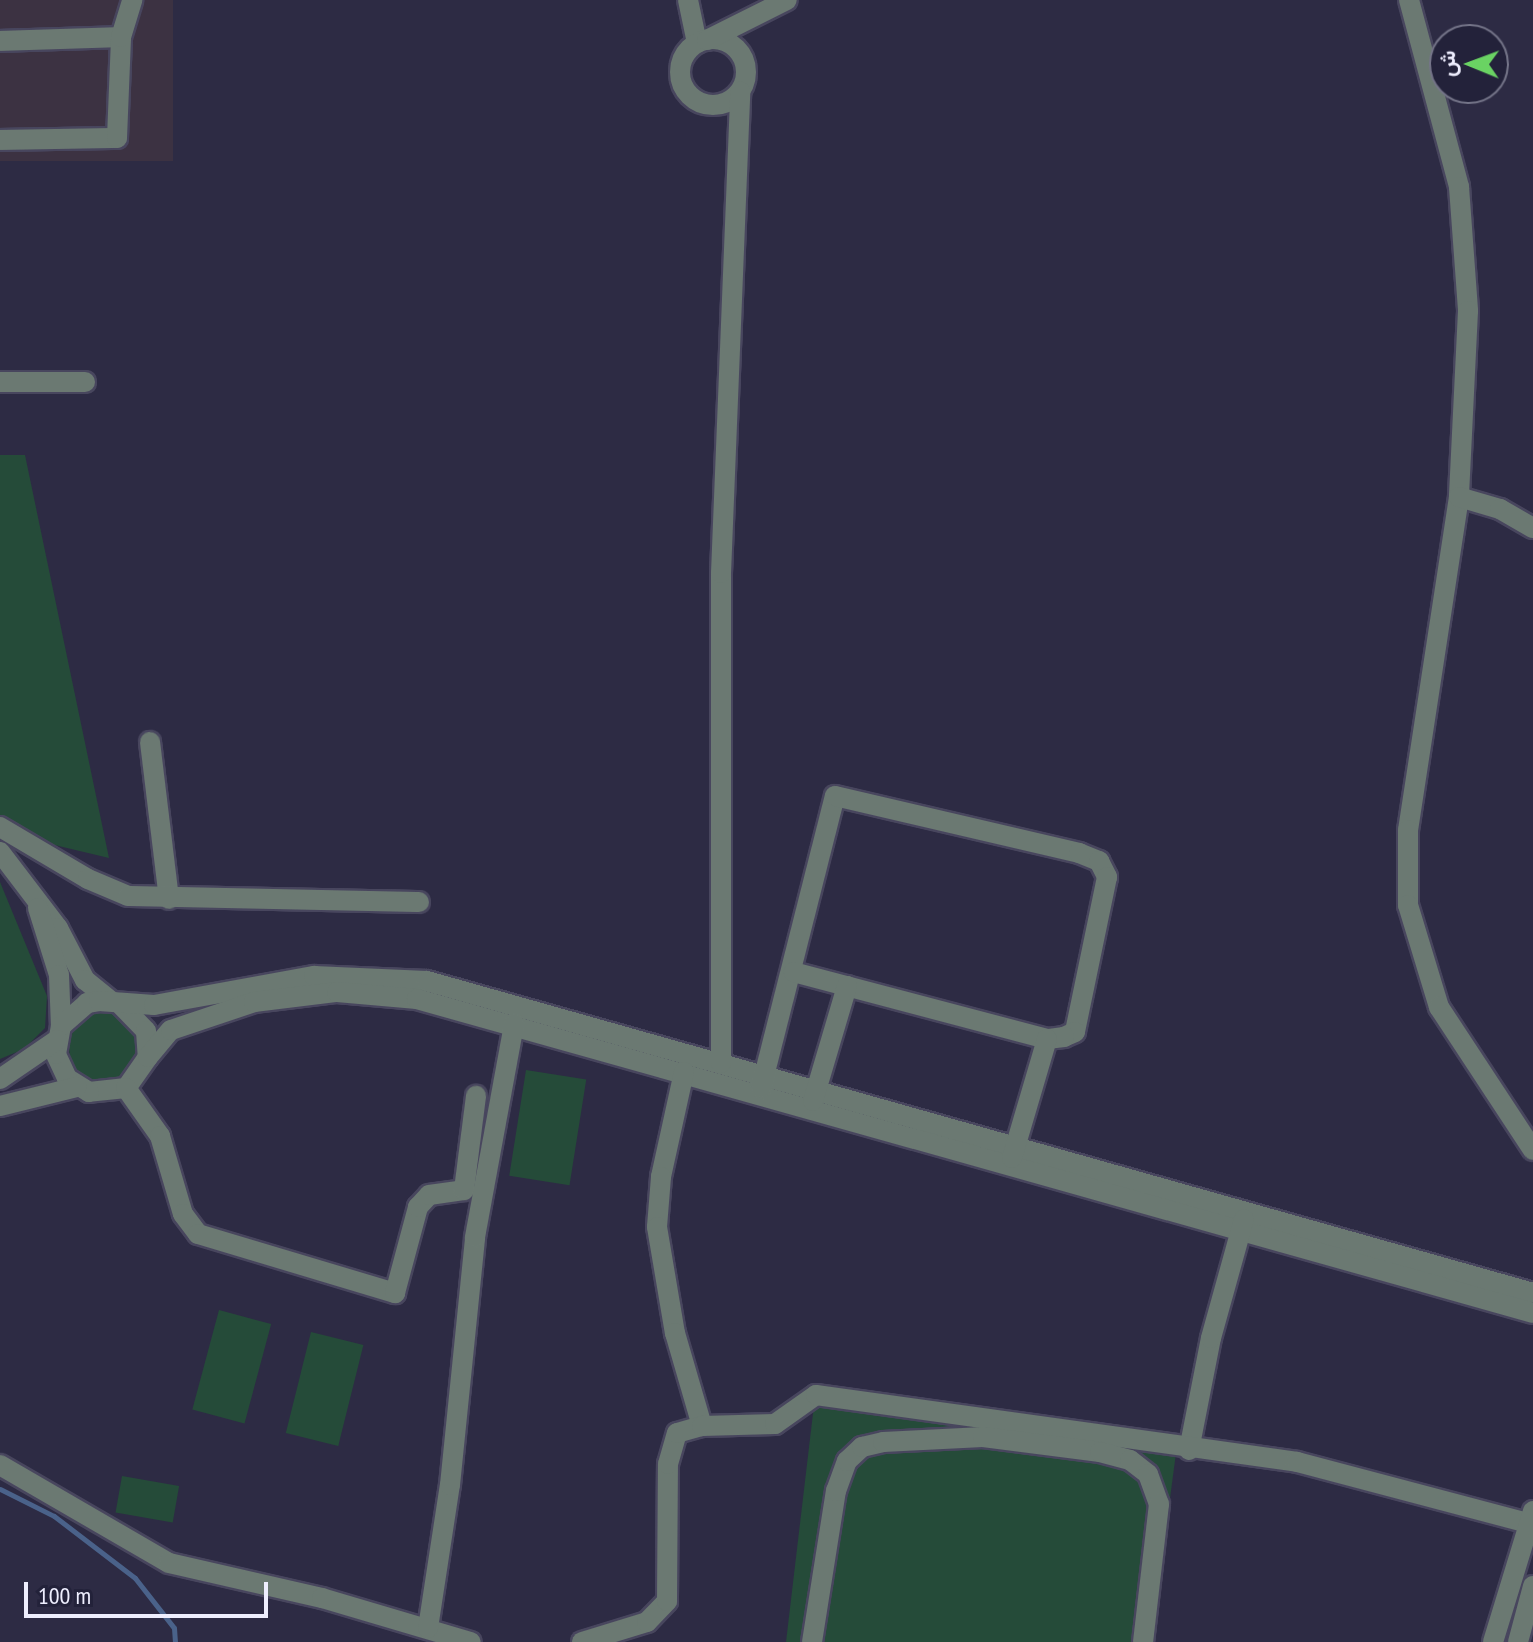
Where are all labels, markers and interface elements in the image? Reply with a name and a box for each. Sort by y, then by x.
north arrow [1429,24,1509,104]
text: ش [1433,50,1461,77]
scale bar [28,1566,272,1616]
text: 100 m [38,1580,91,1611]

